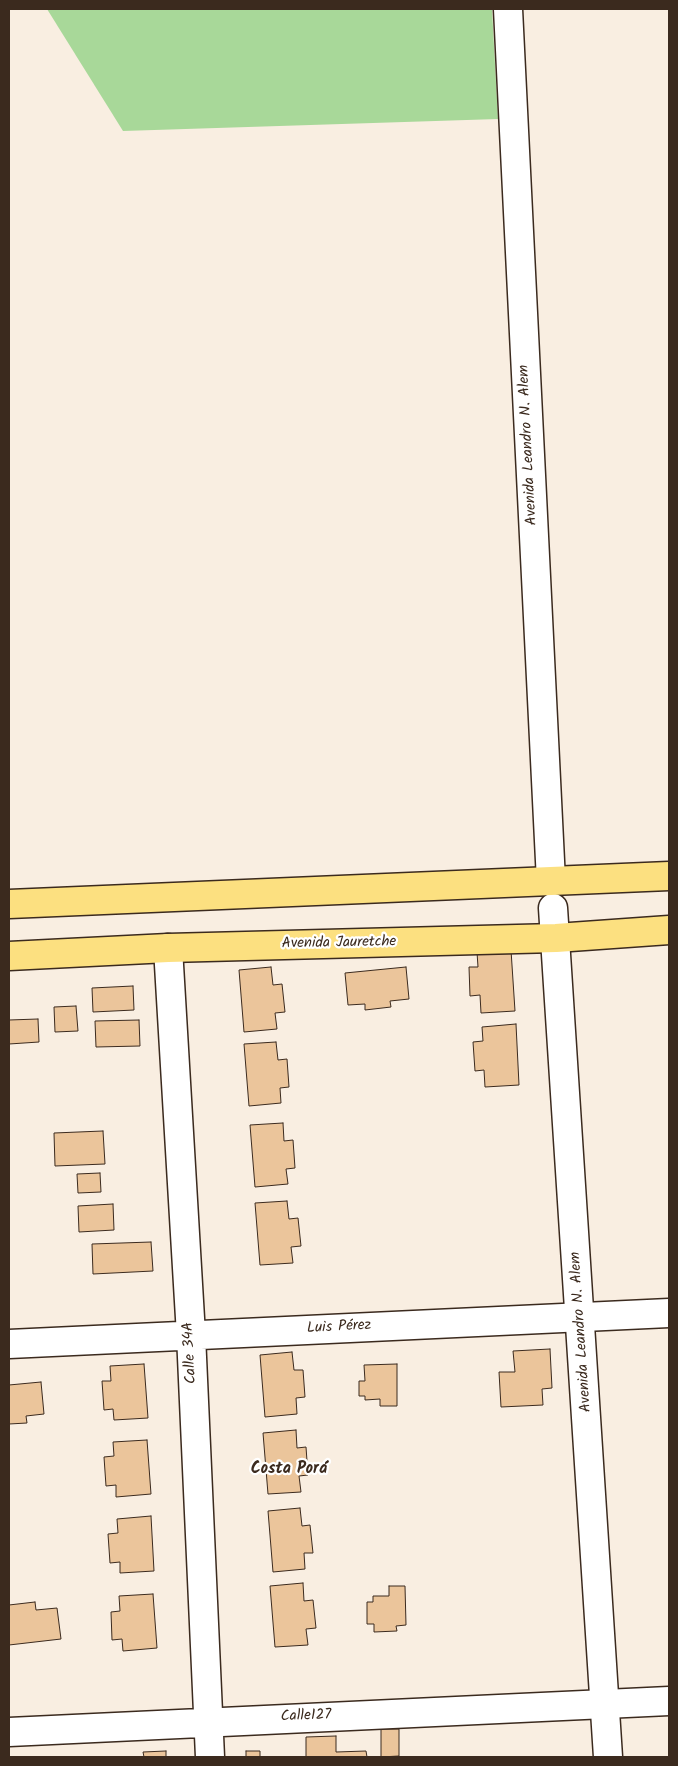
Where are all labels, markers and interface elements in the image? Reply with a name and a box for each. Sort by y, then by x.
street label: Avenida Leandro N. Alem [516,364,542,526]
street label: Avenida Jauretche [282,934,396,954]
street label: Avenida Leandro N. Alem [567,1251,597,1413]
street label: Luis Pérez [306,1317,372,1339]
street label: Calle 34A [180,1322,202,1384]
district label: Costa Porá [251,1460,327,1480]
street label: Calle127 [280,1707,332,1727]

